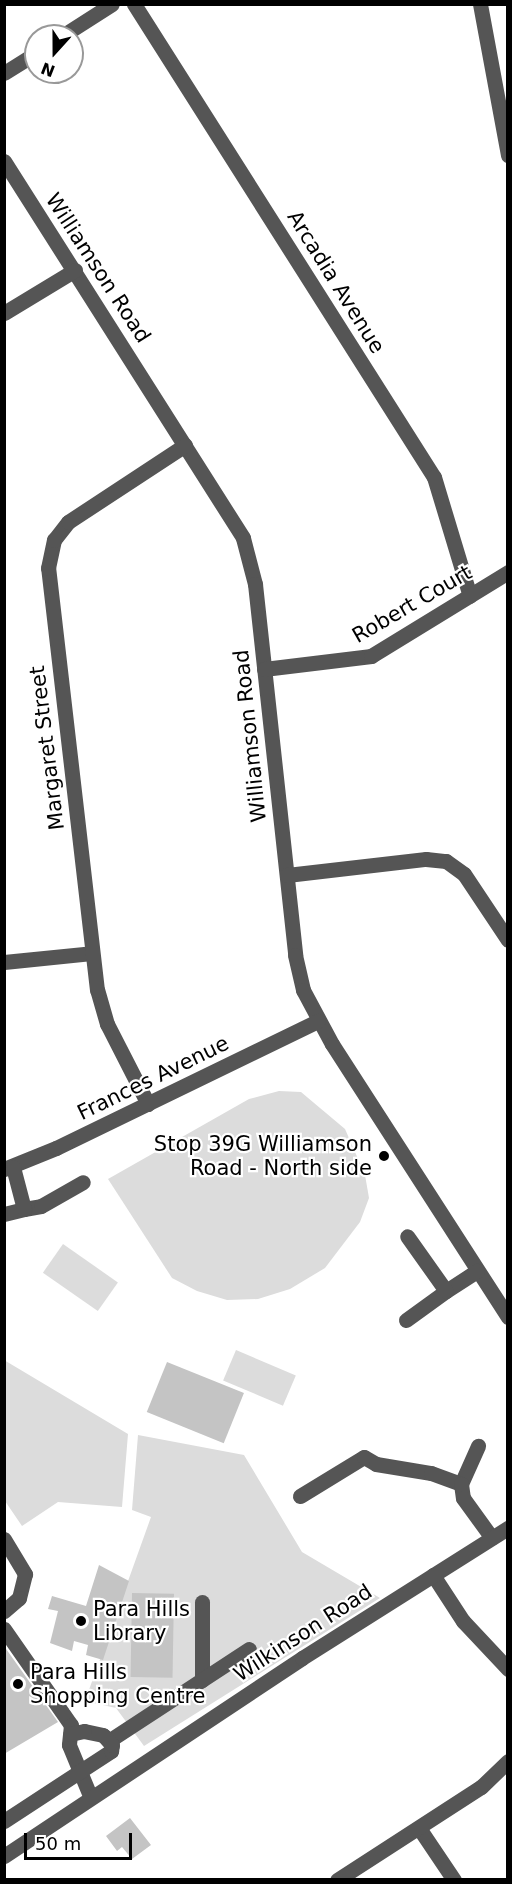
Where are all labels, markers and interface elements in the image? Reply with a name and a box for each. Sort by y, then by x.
north arrow [24,24,84,84]
text: N [38,58,58,81]
street label: Williamson Road [40,188,156,348]
street label: Arcadia Avenue [282,206,390,358]
street label: Robert Court [348,560,476,648]
street label: Williamson Road [228,648,272,824]
street label: Margaret Street [24,664,70,832]
street label: Frances Avenue [73,1030,233,1126]
place label: Stop 39G Williamson Road - North side [154,1131,372,1181]
marker: Stop 39G Williamson Road - North side [377,1149,391,1163]
street label: Wilkinson Road [229,1579,377,1687]
place label: Para Hills Library [93,1596,190,1646]
marker: Para Hills Library [74,1614,88,1628]
place label: Para Hills Shopping Centre [30,1659,206,1709]
marker: Para Hills Shopping Centre [11,1677,25,1691]
scale bar [27,1821,135,1859]
text: 50 m [35,1833,81,1854]

